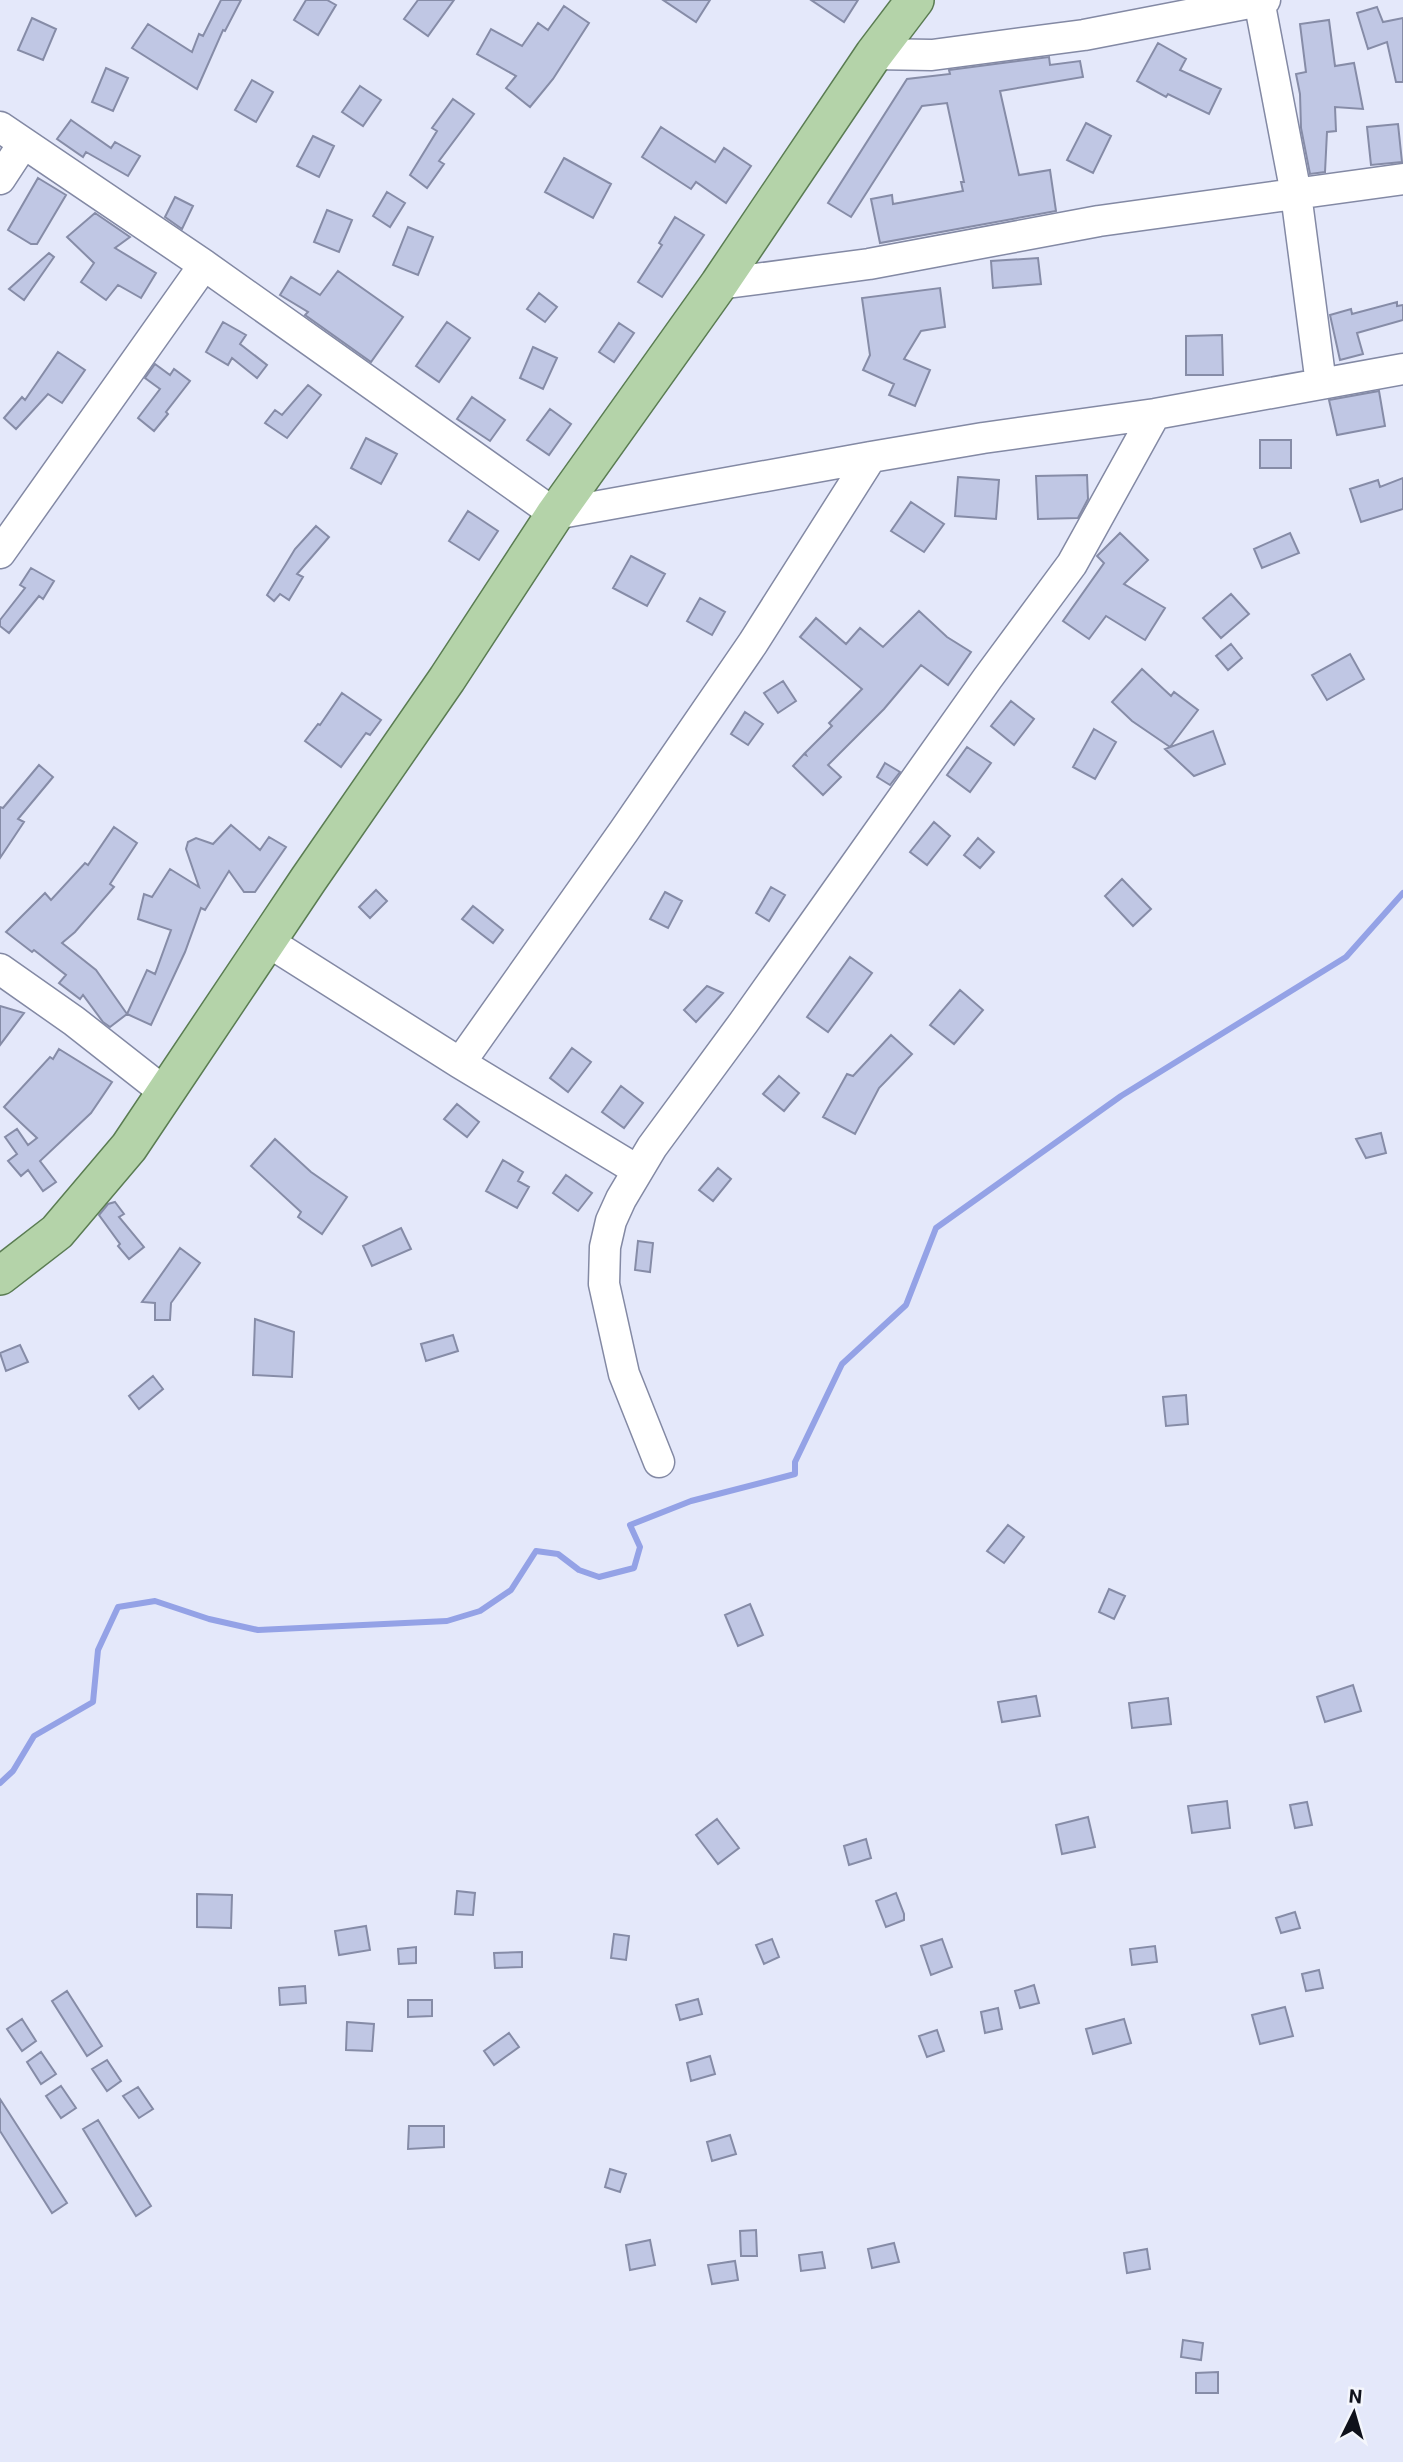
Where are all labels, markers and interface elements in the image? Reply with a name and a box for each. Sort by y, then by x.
north arrow [1319,2378,1389,2448]
text: N [1348,2385,1363,2409]

